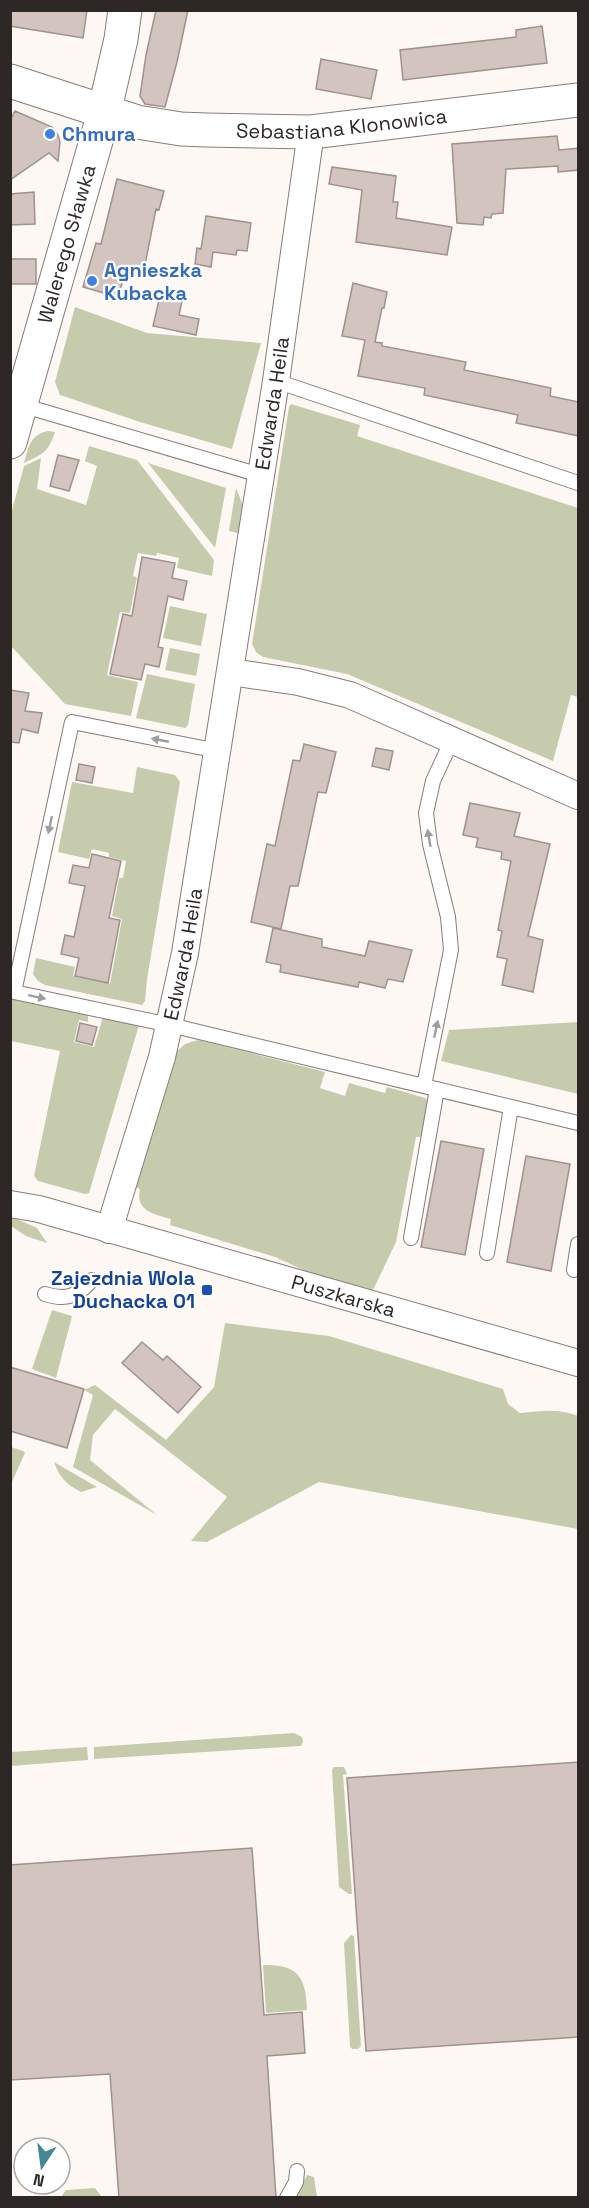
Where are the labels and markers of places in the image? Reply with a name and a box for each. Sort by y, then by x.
place label: Chmura [62,121,136,147]
marker: Chmura [43,127,57,141]
place label: Agnieszka Kubacka [104,257,203,306]
marker: Agnieszka Kubacka [85,274,99,288]
place label: Zajezdnia Wola Duchacka 01 [51,1265,195,1314]
marker: Zajezdnia Wola Duchacka 01 [200,1283,214,1297]

